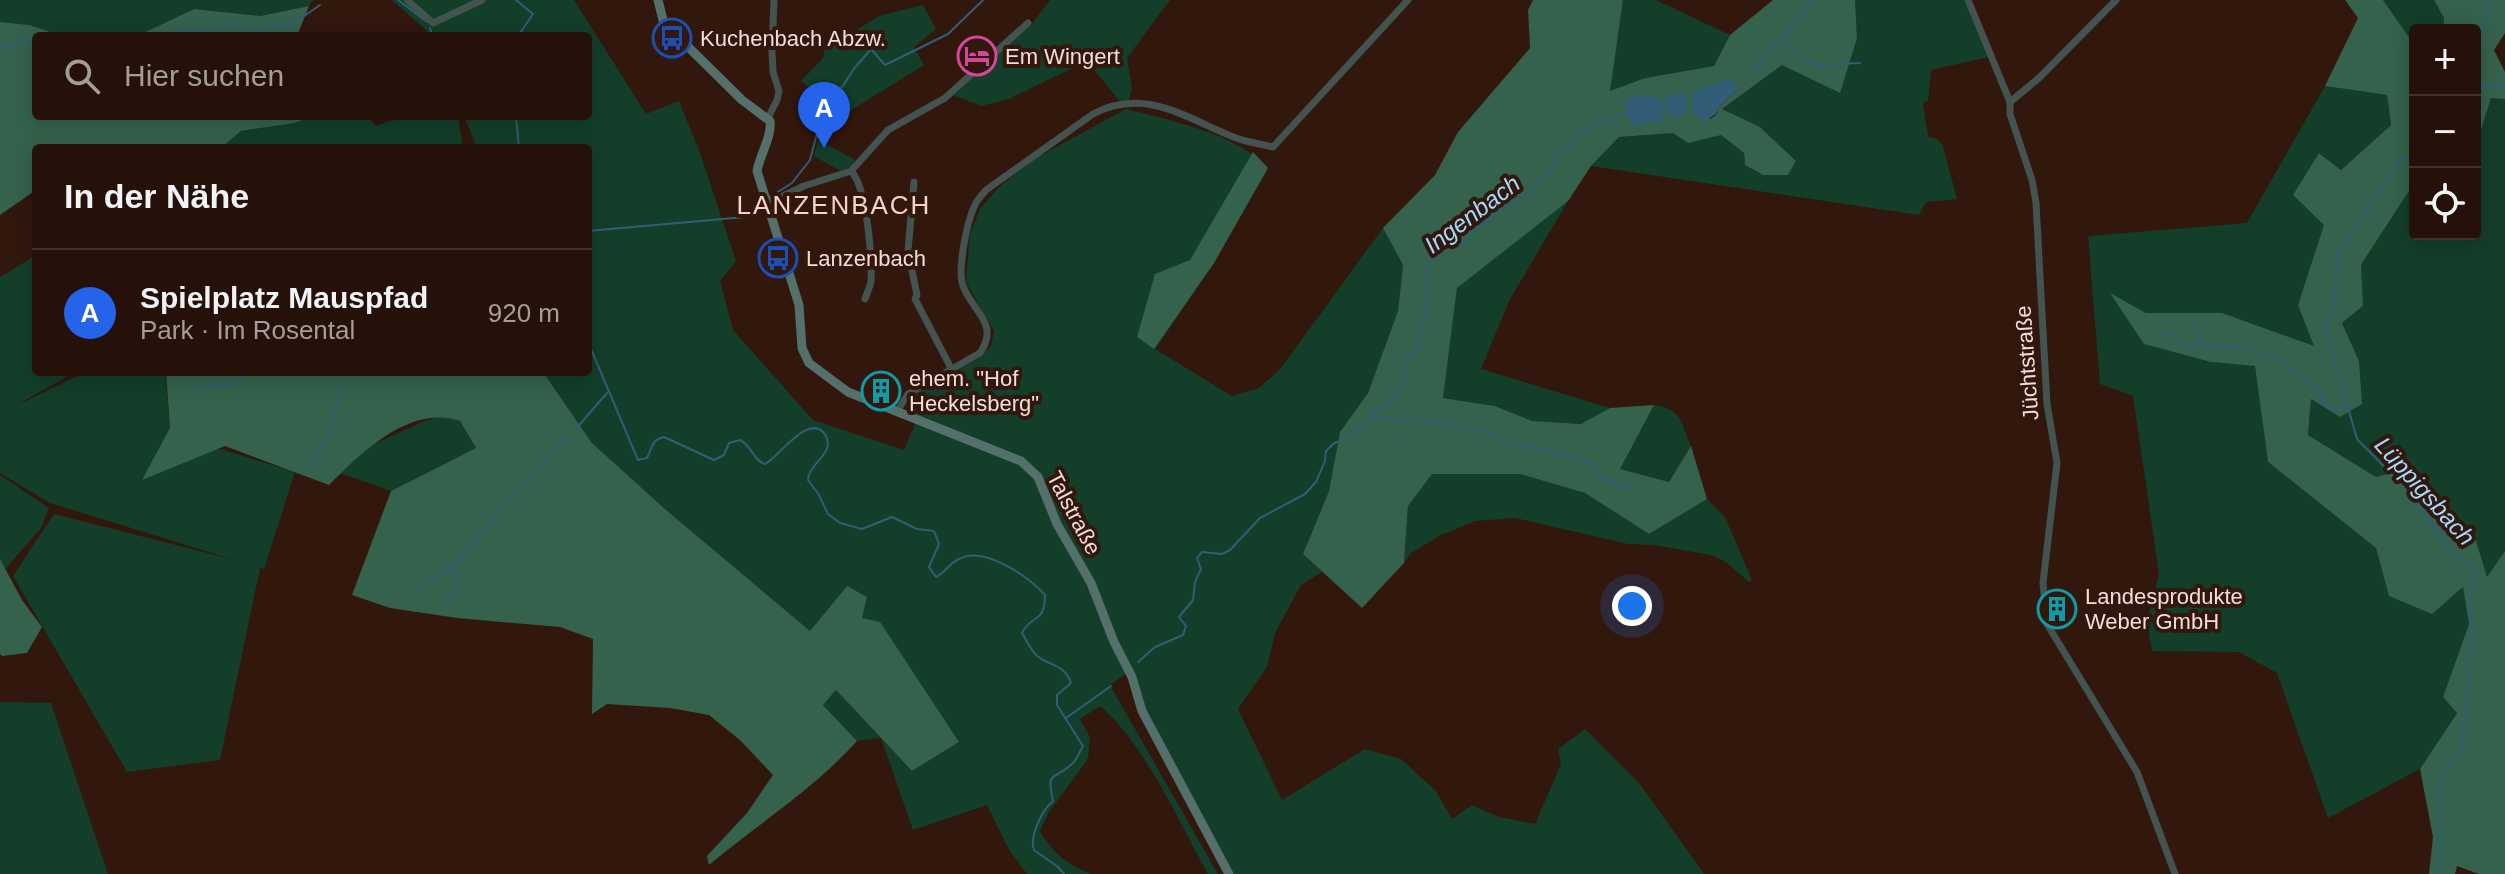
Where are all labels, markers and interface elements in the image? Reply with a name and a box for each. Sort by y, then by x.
bus stop icon: Kuchenbach Abzw. [651,17,693,59]
map controls [2409,24,2481,240]
button: + [2409,24,2481,96]
place label: Kuchenbach Abzw. [700,26,886,51]
search box [32,32,592,120]
hotel icon: Em Wingert [956,35,998,77]
place label: Em Wingert [1005,44,1120,69]
icon: search [60,54,104,98]
text: Hier suchen [124,59,284,92]
pin: A [798,82,850,148]
button: − [2409,96,2481,168]
button: locate [2409,168,2481,240]
water label: Ingenbach [1419,169,1525,259]
text: In der Nähe [64,177,249,215]
district label: LANZENBACH [737,190,931,220]
bus stop icon: Lanzenbach [757,237,799,279]
place label: Lanzenbach [806,246,926,271]
text: Spielplatz Mauspfad [140,281,428,314]
text: A [81,298,99,328]
text: 920 m [488,298,560,328]
street label: Jüchtstraße [2011,305,2043,421]
text: Park · Im Rosental [140,315,355,345]
place label: ehem. "Hof Heckelsberg" [909,366,1039,416]
building icon: ehem. "Hof Heckelsberg" [860,370,902,412]
water label: Lüppigsbach [2369,431,2481,551]
street label: Talstraße [1042,467,1106,559]
place label: Landesprodukte Weber GmbH [2085,584,2243,634]
your location [1612,586,1652,626]
building icon: Landesprodukte Weber GmbH [2036,588,2078,630]

